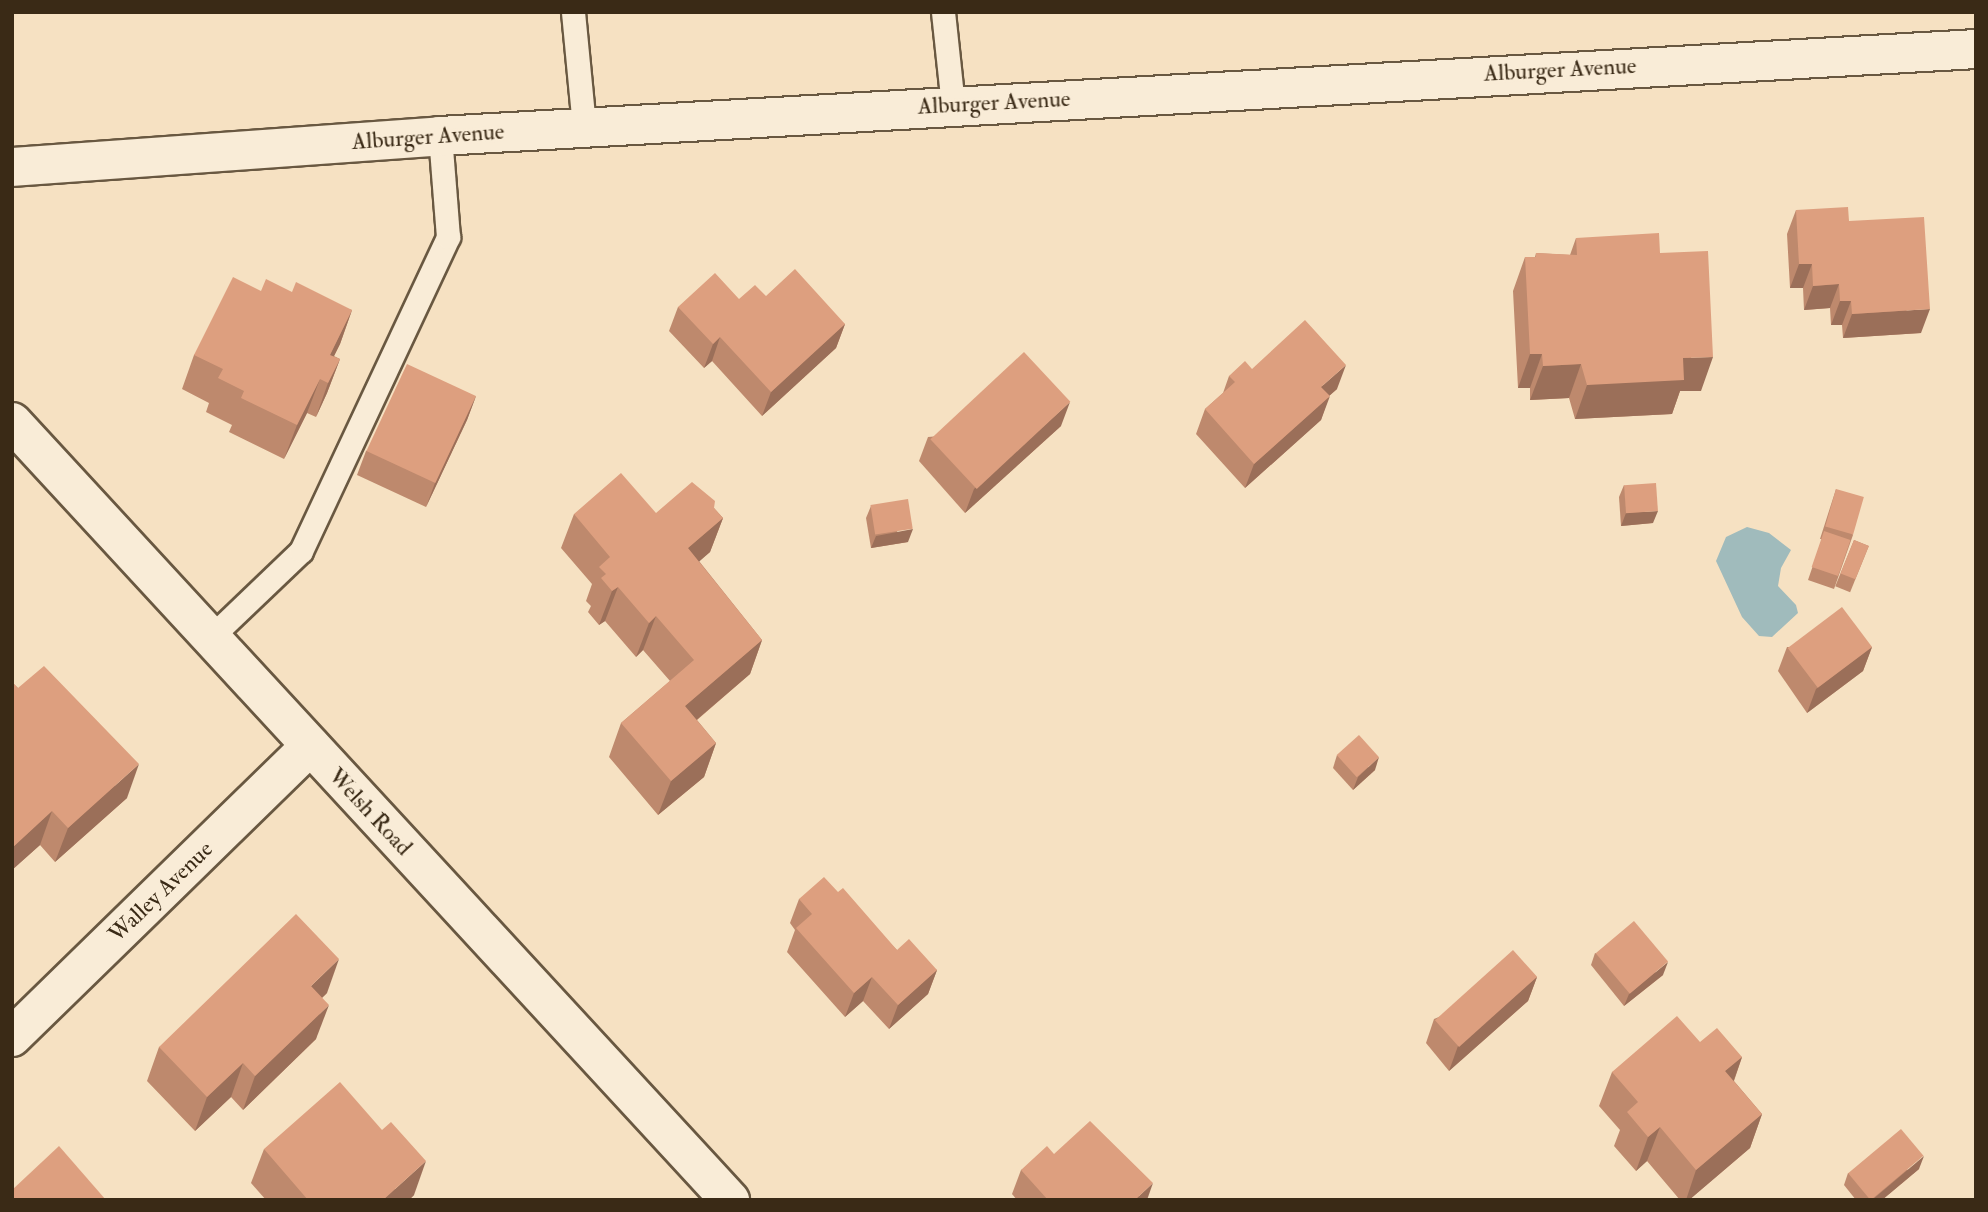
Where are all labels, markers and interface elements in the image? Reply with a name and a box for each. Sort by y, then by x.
street label: Alburger Avenue [1483,52,1637,88]
street label: Alburger Avenue [917,85,1071,121]
street label: Alburger Avenue [351,118,505,156]
street label: Welsh Road [323,762,417,862]
street label: Walley Avenue [103,836,219,948]

